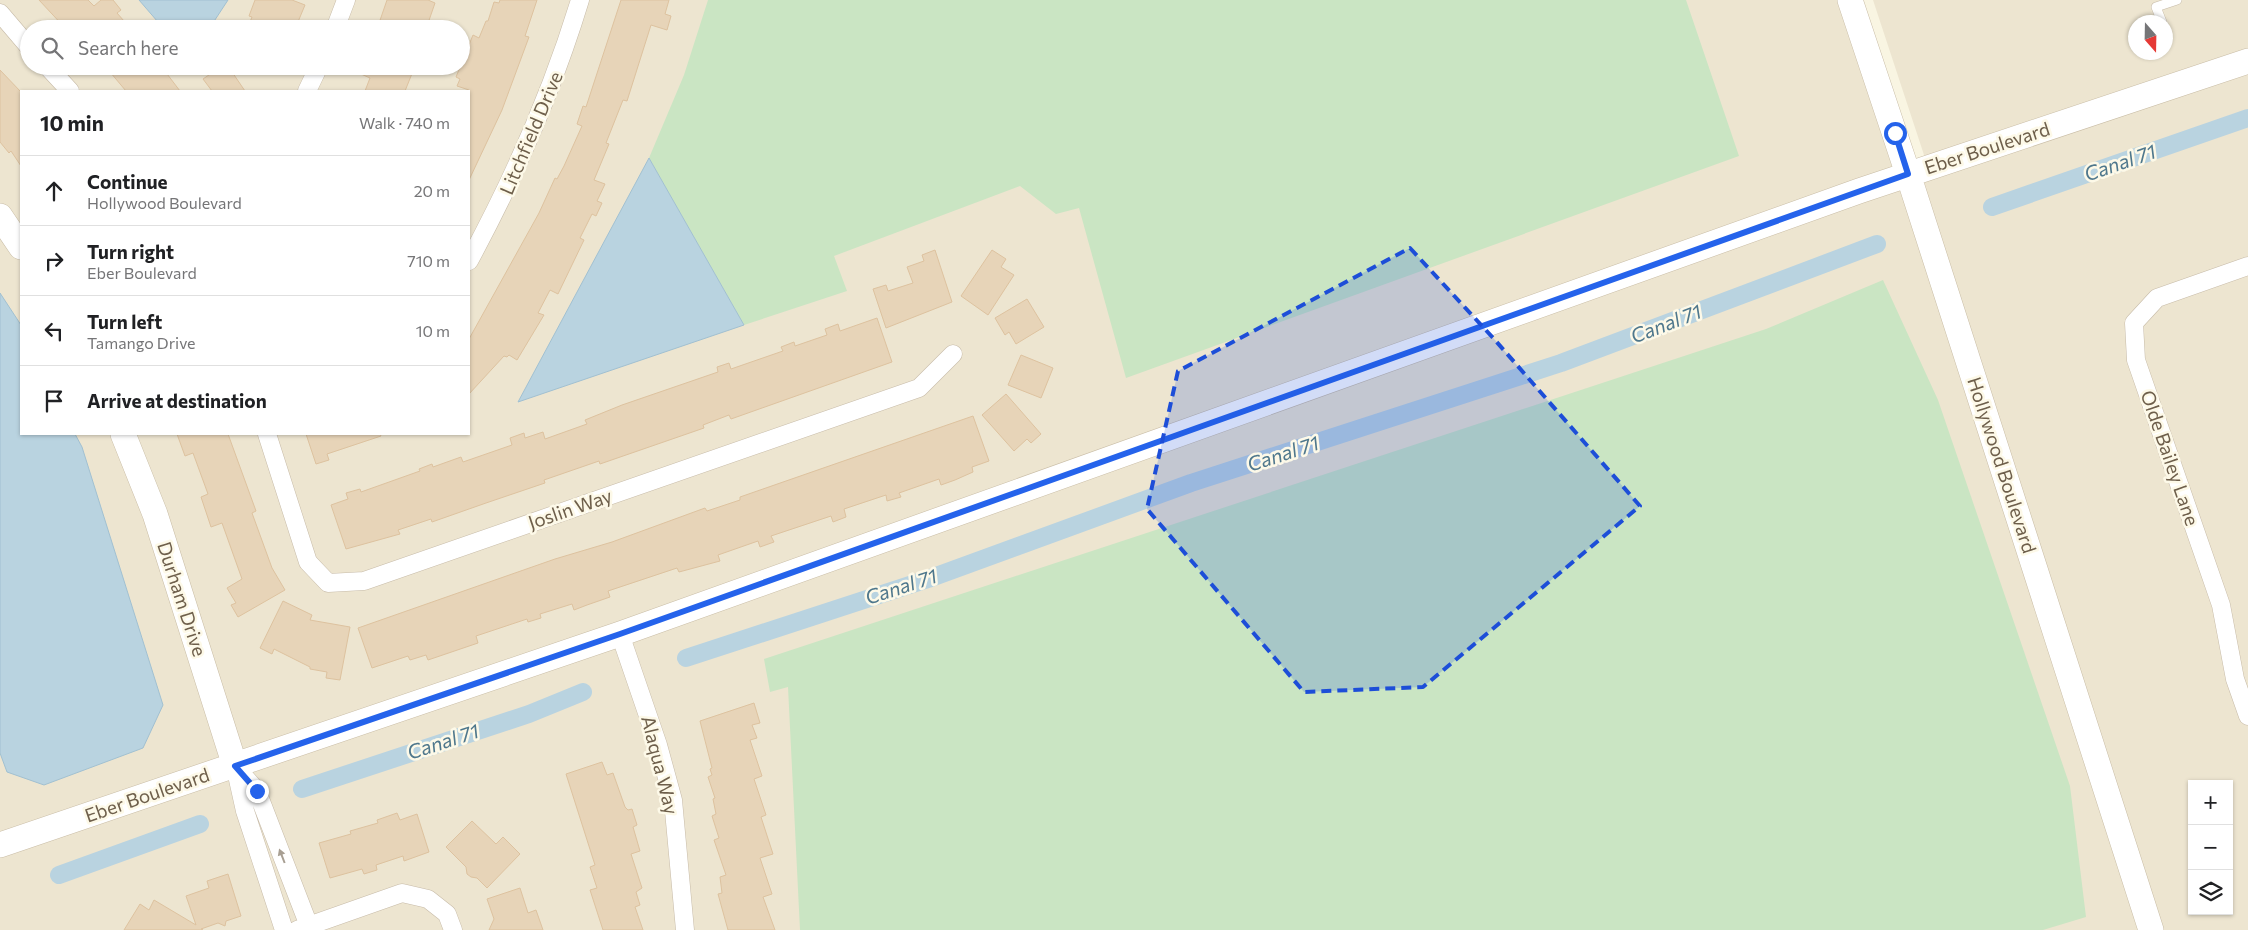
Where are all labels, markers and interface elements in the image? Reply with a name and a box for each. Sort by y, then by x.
north arrow [2128,15,2173,60]
search box [20,20,470,75]
icon: search [38,34,66,62]
text: Search here [78,36,178,59]
street label: Litchfield Drive [494,68,567,198]
text: 10 min [40,110,104,135]
text: Walk · 740 m [359,113,450,132]
street label: Eber Boulevard [1921,116,2052,179]
route start [1884,122,1907,145]
water label: Canal 71 [2081,139,2159,185]
text: Continue [87,170,167,193]
icon: ahead [40,177,68,205]
text: 20 m [414,181,450,200]
text: Hollywood Boulevard [87,193,242,212]
text: Turn right [87,240,174,263]
icon: right [40,247,68,275]
text: 710 m [407,251,450,270]
text: Eber Boulevard [87,263,197,282]
water label: Canal 71 [1627,298,1705,348]
text: Turn left [87,310,162,333]
icon: left [40,317,68,345]
text: 10 m [416,321,450,340]
text: Tamango Drive [87,333,196,352]
street label: Hollywood Boulevard [1963,374,2042,556]
icon: arrive [40,387,68,415]
street label: Olde Bailey Lane [2137,387,2204,529]
text: Arrive at destination [87,389,267,412]
water label: Canal 71 [1244,430,1322,476]
street label: Joslin Way [525,483,615,534]
street label: Durham Drive [153,539,212,659]
water label: Canal 71 [862,563,940,609]
street label: Alaqua Way [637,713,684,817]
water label: Canal 71 [404,718,482,764]
street label: Eber Boulevard [81,762,212,827]
route end [246,780,269,803]
map controls [2188,780,2233,915]
button: + [2188,780,2233,825]
button: − [2188,825,2233,870]
one-way arrow [278,848,286,863]
button: layers [2188,870,2233,915]

